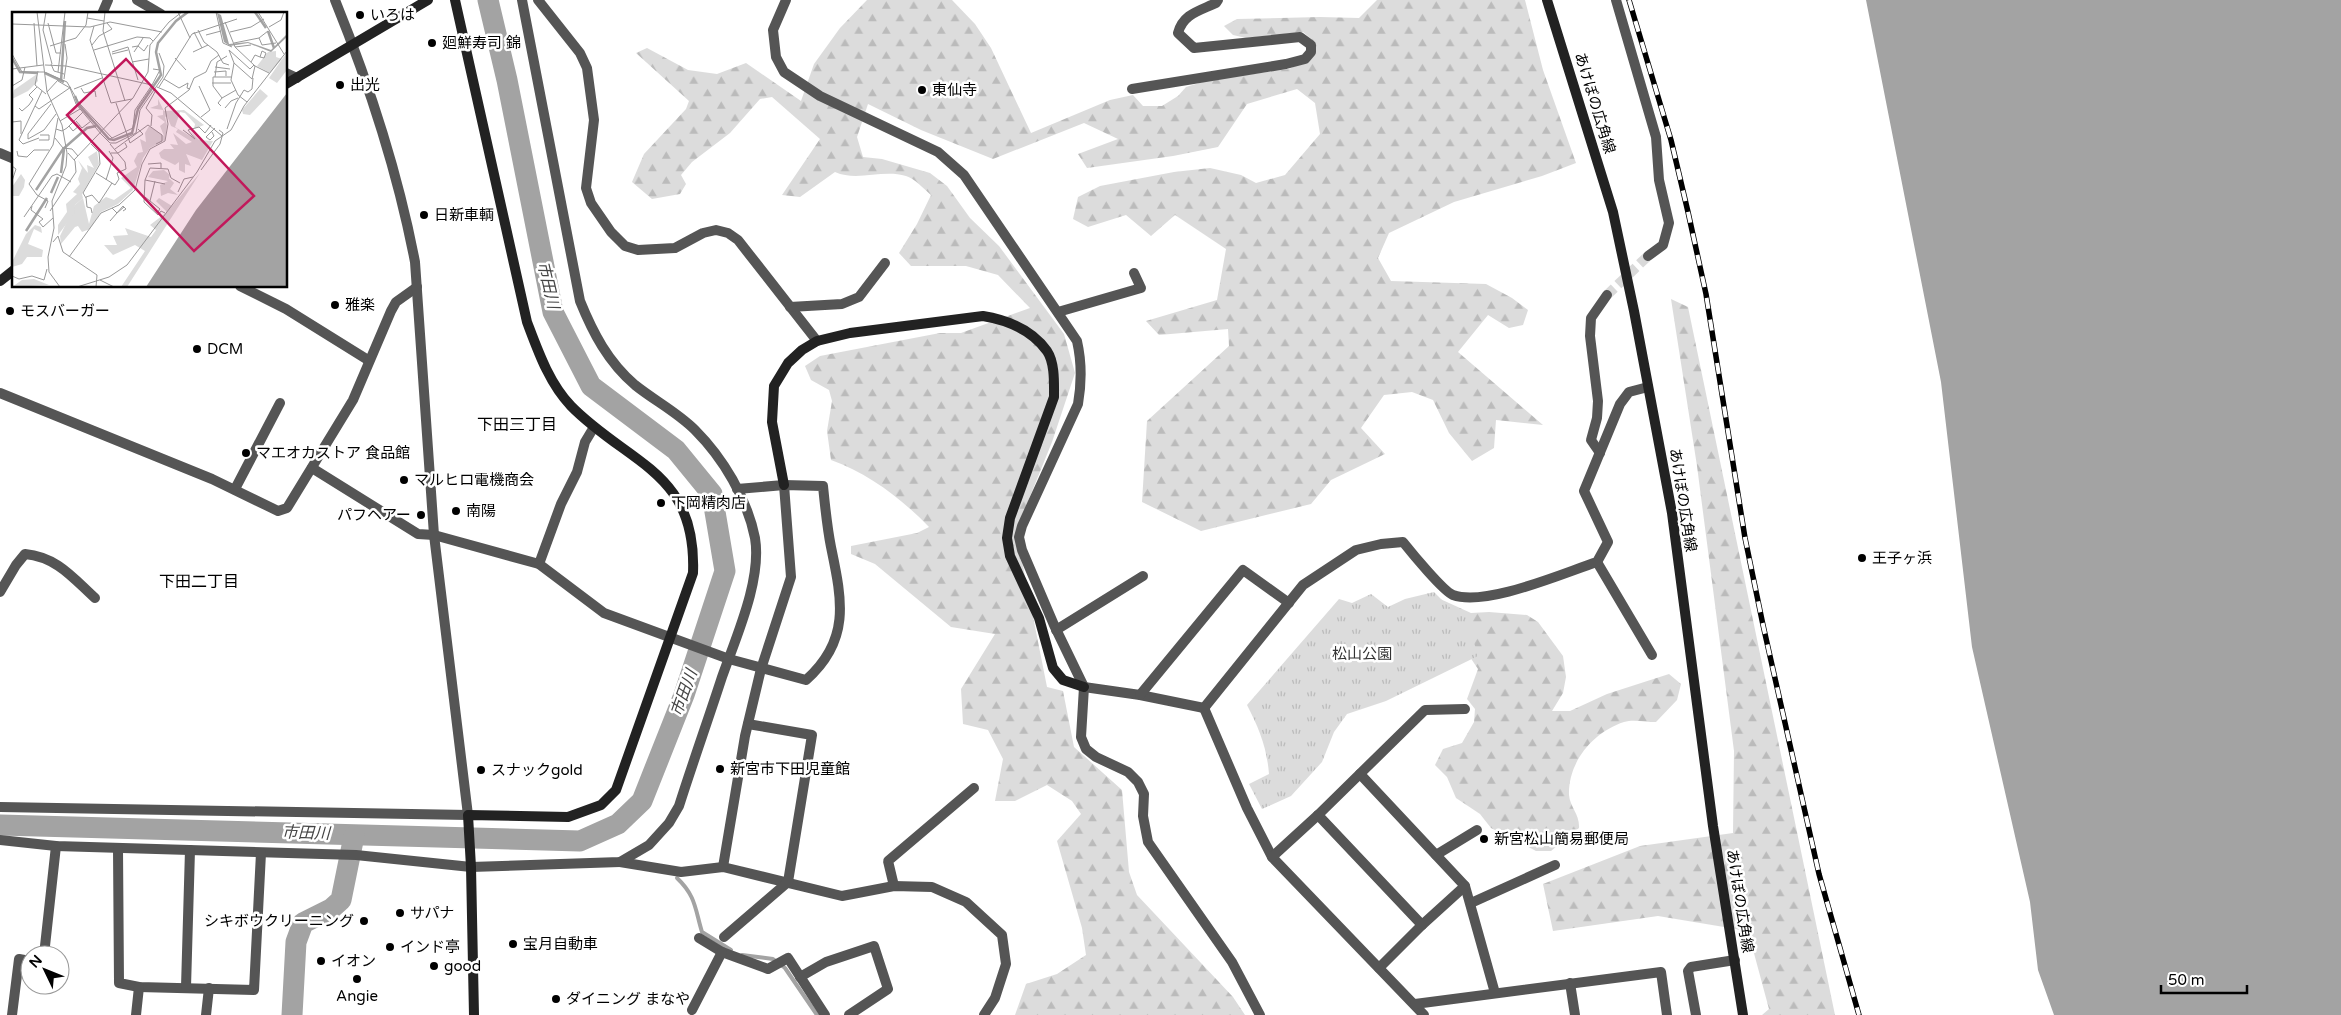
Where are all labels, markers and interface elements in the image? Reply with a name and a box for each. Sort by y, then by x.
place label: いろは [370,6,415,24]
marker: いろは [354,9,366,21]
inset map [12,12,288,288]
place label: 廻鮮寿司 錦 [442,34,521,52]
marker: 廻鮮寿司 錦 [426,37,438,49]
street label: あけぼの広角線 [1571,50,1619,156]
place label: 出光 [350,76,380,94]
marker: 出光 [334,79,346,91]
place label: 東仙寺 [932,81,977,99]
marker: 東仙寺 [916,84,928,96]
place label: 日新車輌 [434,206,494,224]
marker: 日新車輌 [418,209,430,221]
water label: 市田川 [533,259,564,313]
place label: 雅楽 [345,296,375,314]
marker: 雅楽 [329,299,341,311]
place label: モスバーガー [20,302,110,320]
marker: モスバーガー [4,305,16,317]
place label: DCM [207,340,243,358]
marker: DCM [191,343,203,355]
district label: 下田三丁目 [477,415,557,435]
place label: マエオカストア 食品館 [256,444,410,462]
marker: マエオカストア 食品館 [240,447,252,459]
street label: あけぼの広角線 [1666,447,1700,553]
place label: マルヒロ電機商会 [414,471,534,489]
marker: マルヒロ電機商会 [398,474,410,486]
place label: 下岡精肉店 [671,494,746,512]
marker: 下岡精肉店 [655,497,667,509]
place label: 南陽 [466,502,496,520]
marker: 南陽 [450,505,462,517]
place label: パフヘアー [337,506,411,524]
marker: パフヘアー [415,509,427,521]
place label: 王子ヶ浜 [1872,549,1932,567]
marker: 王子ヶ浜 [1856,552,1868,564]
district label: 下田二丁目 [159,572,239,592]
park label: 松山公園 [1332,645,1392,663]
water label: 市田川 [666,665,702,719]
place label: 新宮市下田児童館 [730,760,850,778]
place label: スナックgold [491,761,583,779]
marker: 新宮市下田児童館 [714,763,726,775]
marker: スナックgold [475,764,487,776]
water label: 市田川 [282,822,332,844]
place label: 新宮松山簡易郵便局 [1494,830,1629,848]
marker: 新宮松山簡易郵便局 [1478,833,1490,845]
street label: あけぼの広角線 [1723,848,1757,954]
place label: サパナ [410,904,454,922]
marker: サパナ [394,907,406,919]
place label: シキボウクリーニング [204,912,354,930]
marker: シキボウクリーニング [358,915,370,927]
place label: 宝月自動車 [523,935,598,953]
place label: インド亭 [400,938,460,956]
marker: 宝月自動車 [507,938,519,950]
marker: インド亭 [384,941,396,953]
north arrow [20,945,70,995]
text: N [26,952,46,971]
place label: イオン [331,952,376,970]
marker: イオン [315,955,327,967]
place label: good [444,957,481,975]
marker: good [428,960,440,972]
scale bar [2161,962,2247,994]
text: 50 m [2168,971,2205,989]
marker: Angie [351,973,363,985]
place label: Angie [336,987,378,1005]
place label: ダイニング まなや [566,990,690,1008]
marker: ダイニング まなや [550,993,562,1005]

